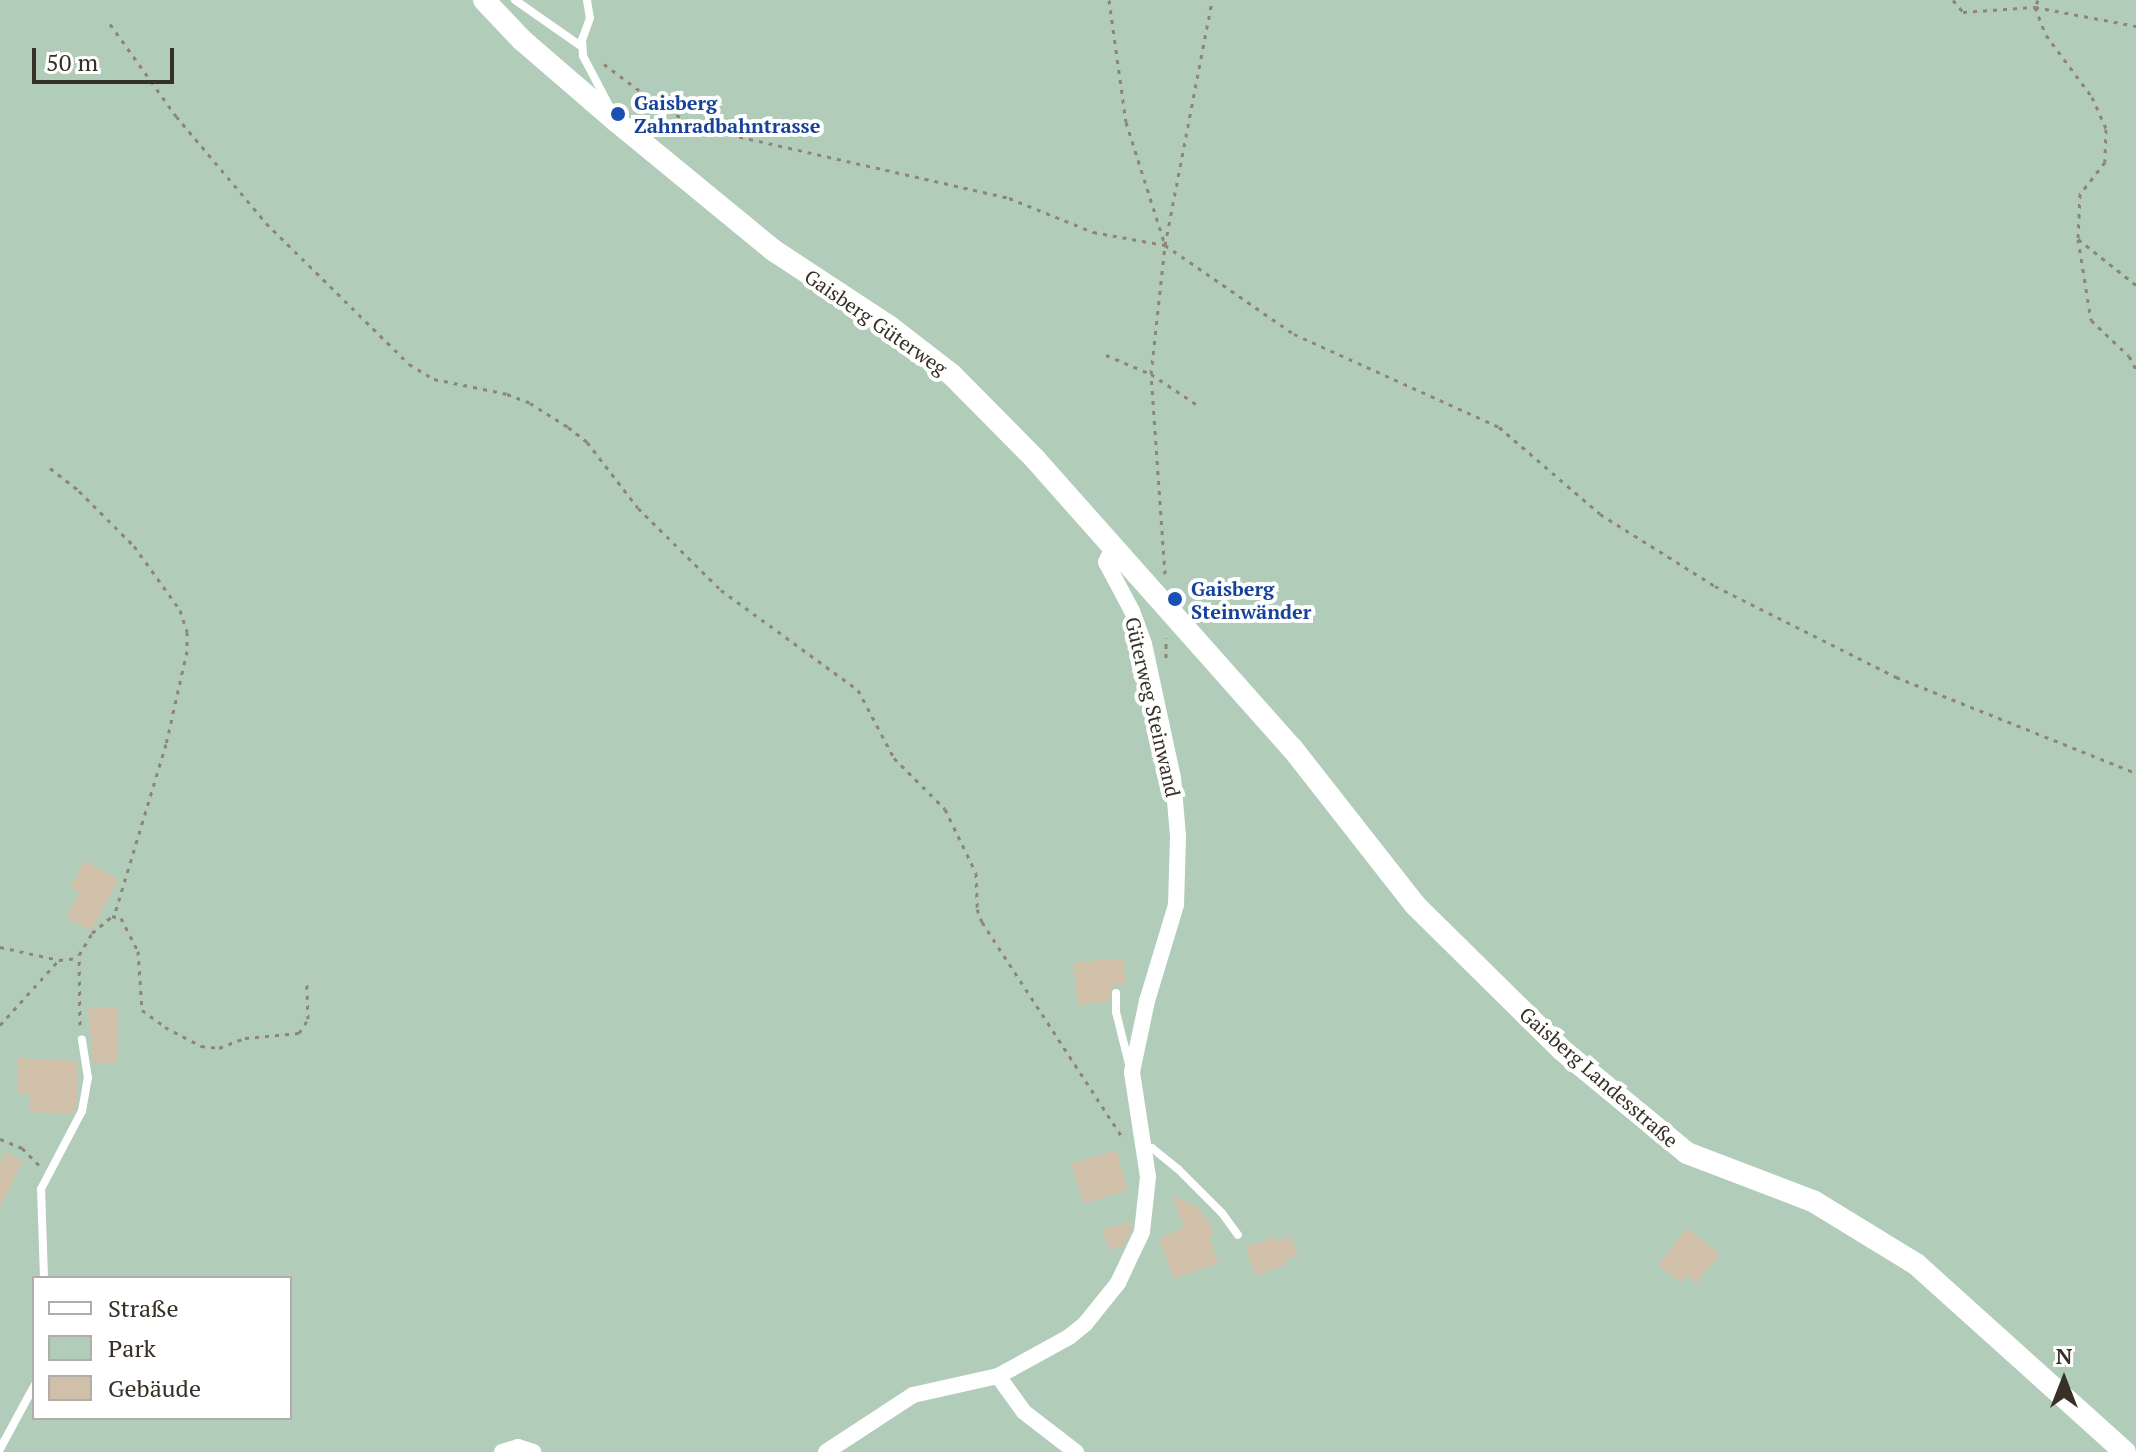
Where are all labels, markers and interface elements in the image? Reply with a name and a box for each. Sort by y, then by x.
scale bar [36,32,178,82]
text: 50 m [46,46,98,78]
place label: Gaisberg Zahnradbahntrasse [634,90,820,137]
marker: Gaisberg Zahnradbahntrasse [609,105,627,123]
street label: Gaisberg Güterweg [800,264,952,380]
place label: Gaisberg Steinwänder [1191,576,1311,623]
marker: Gaisberg Steinwänder [1166,590,1184,608]
street label: Güterweg Steinwand [1121,615,1185,799]
street label: Gaisberg Landesstraße [1515,1002,1683,1152]
legend [32,1276,292,1420]
text: Straße [108,1292,179,1324]
text: Park [108,1332,156,1364]
north arrow [2024,1340,2104,1420]
text: N [2056,1341,2072,1370]
text: Gebäude [108,1372,201,1404]

